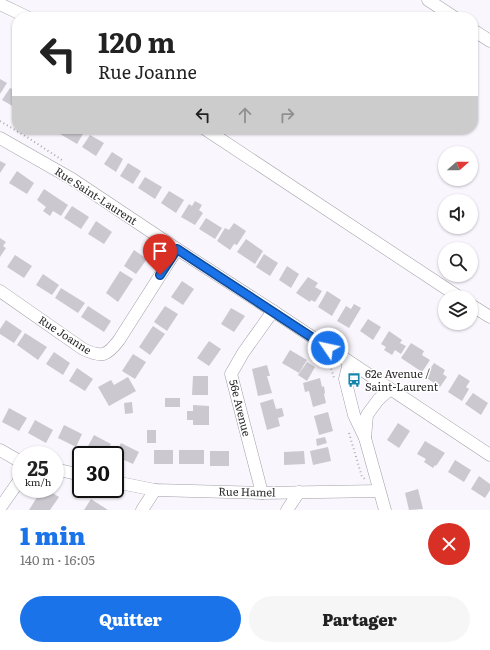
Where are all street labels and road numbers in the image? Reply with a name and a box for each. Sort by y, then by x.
street label: Rue Saint-Laurent [52,162,141,228]
street label: Rue Joanne [36,311,95,357]
street label: 56e Avenue [226,378,256,438]
street label: Rue Hamel [218,483,276,500]

